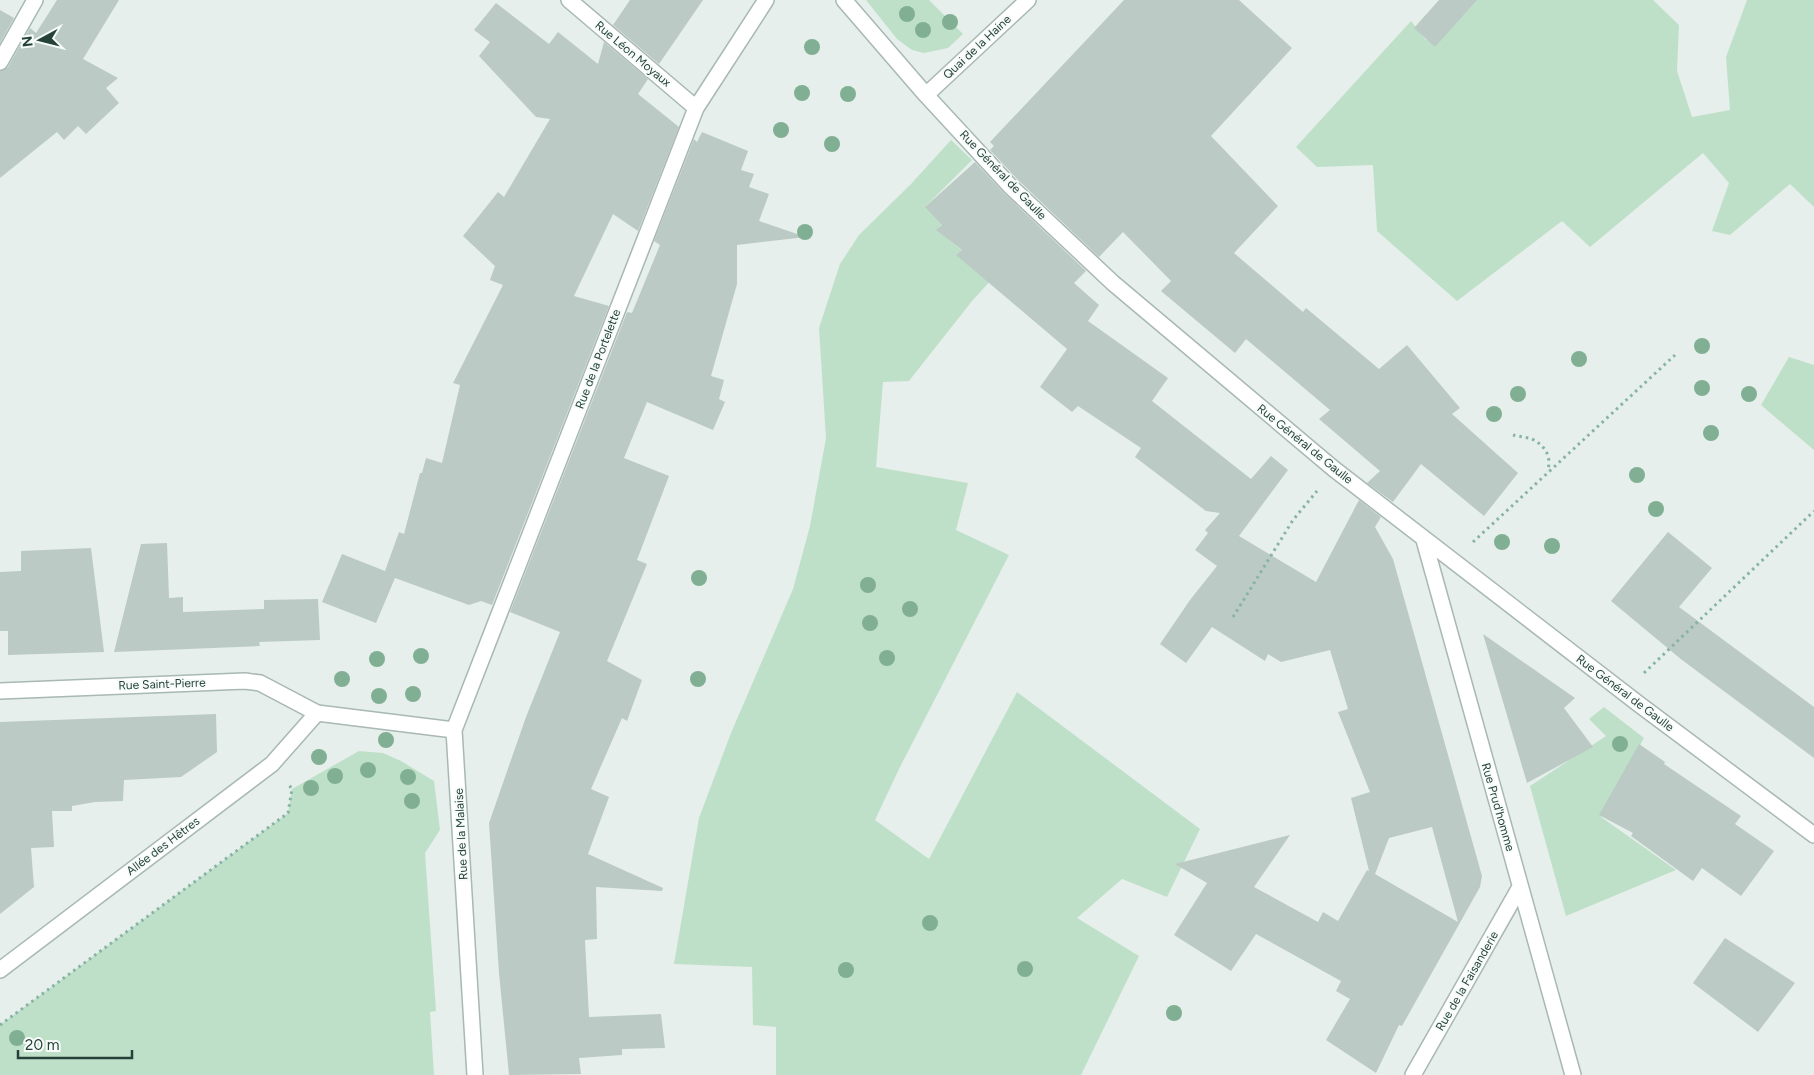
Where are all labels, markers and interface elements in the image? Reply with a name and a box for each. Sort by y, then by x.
street label: Quai de la Haine [940,12,1014,82]
north arrow [15,15,65,65]
street label: Rue Léon Moyaux [592,18,674,90]
text: N [18,35,37,48]
street label: Rue Général de Gaulle [957,127,1050,223]
street label: Rue de la Portelette [573,307,624,411]
street label: Rue Général de Gaulle [1254,401,1356,487]
street label: Rue Général de Gaulle [1573,652,1677,735]
street label: Rue Saint-Pierre [118,675,206,693]
street label: Rue Prud'homme [1479,761,1517,853]
street label: Rue de la Malaise [452,787,470,880]
street label: Allée des Hêtres [124,814,203,878]
street label: Rue de la Faisanderie [1433,928,1501,1033]
scale bar [18,1028,131,1060]
text: 20 m [25,1036,59,1054]

